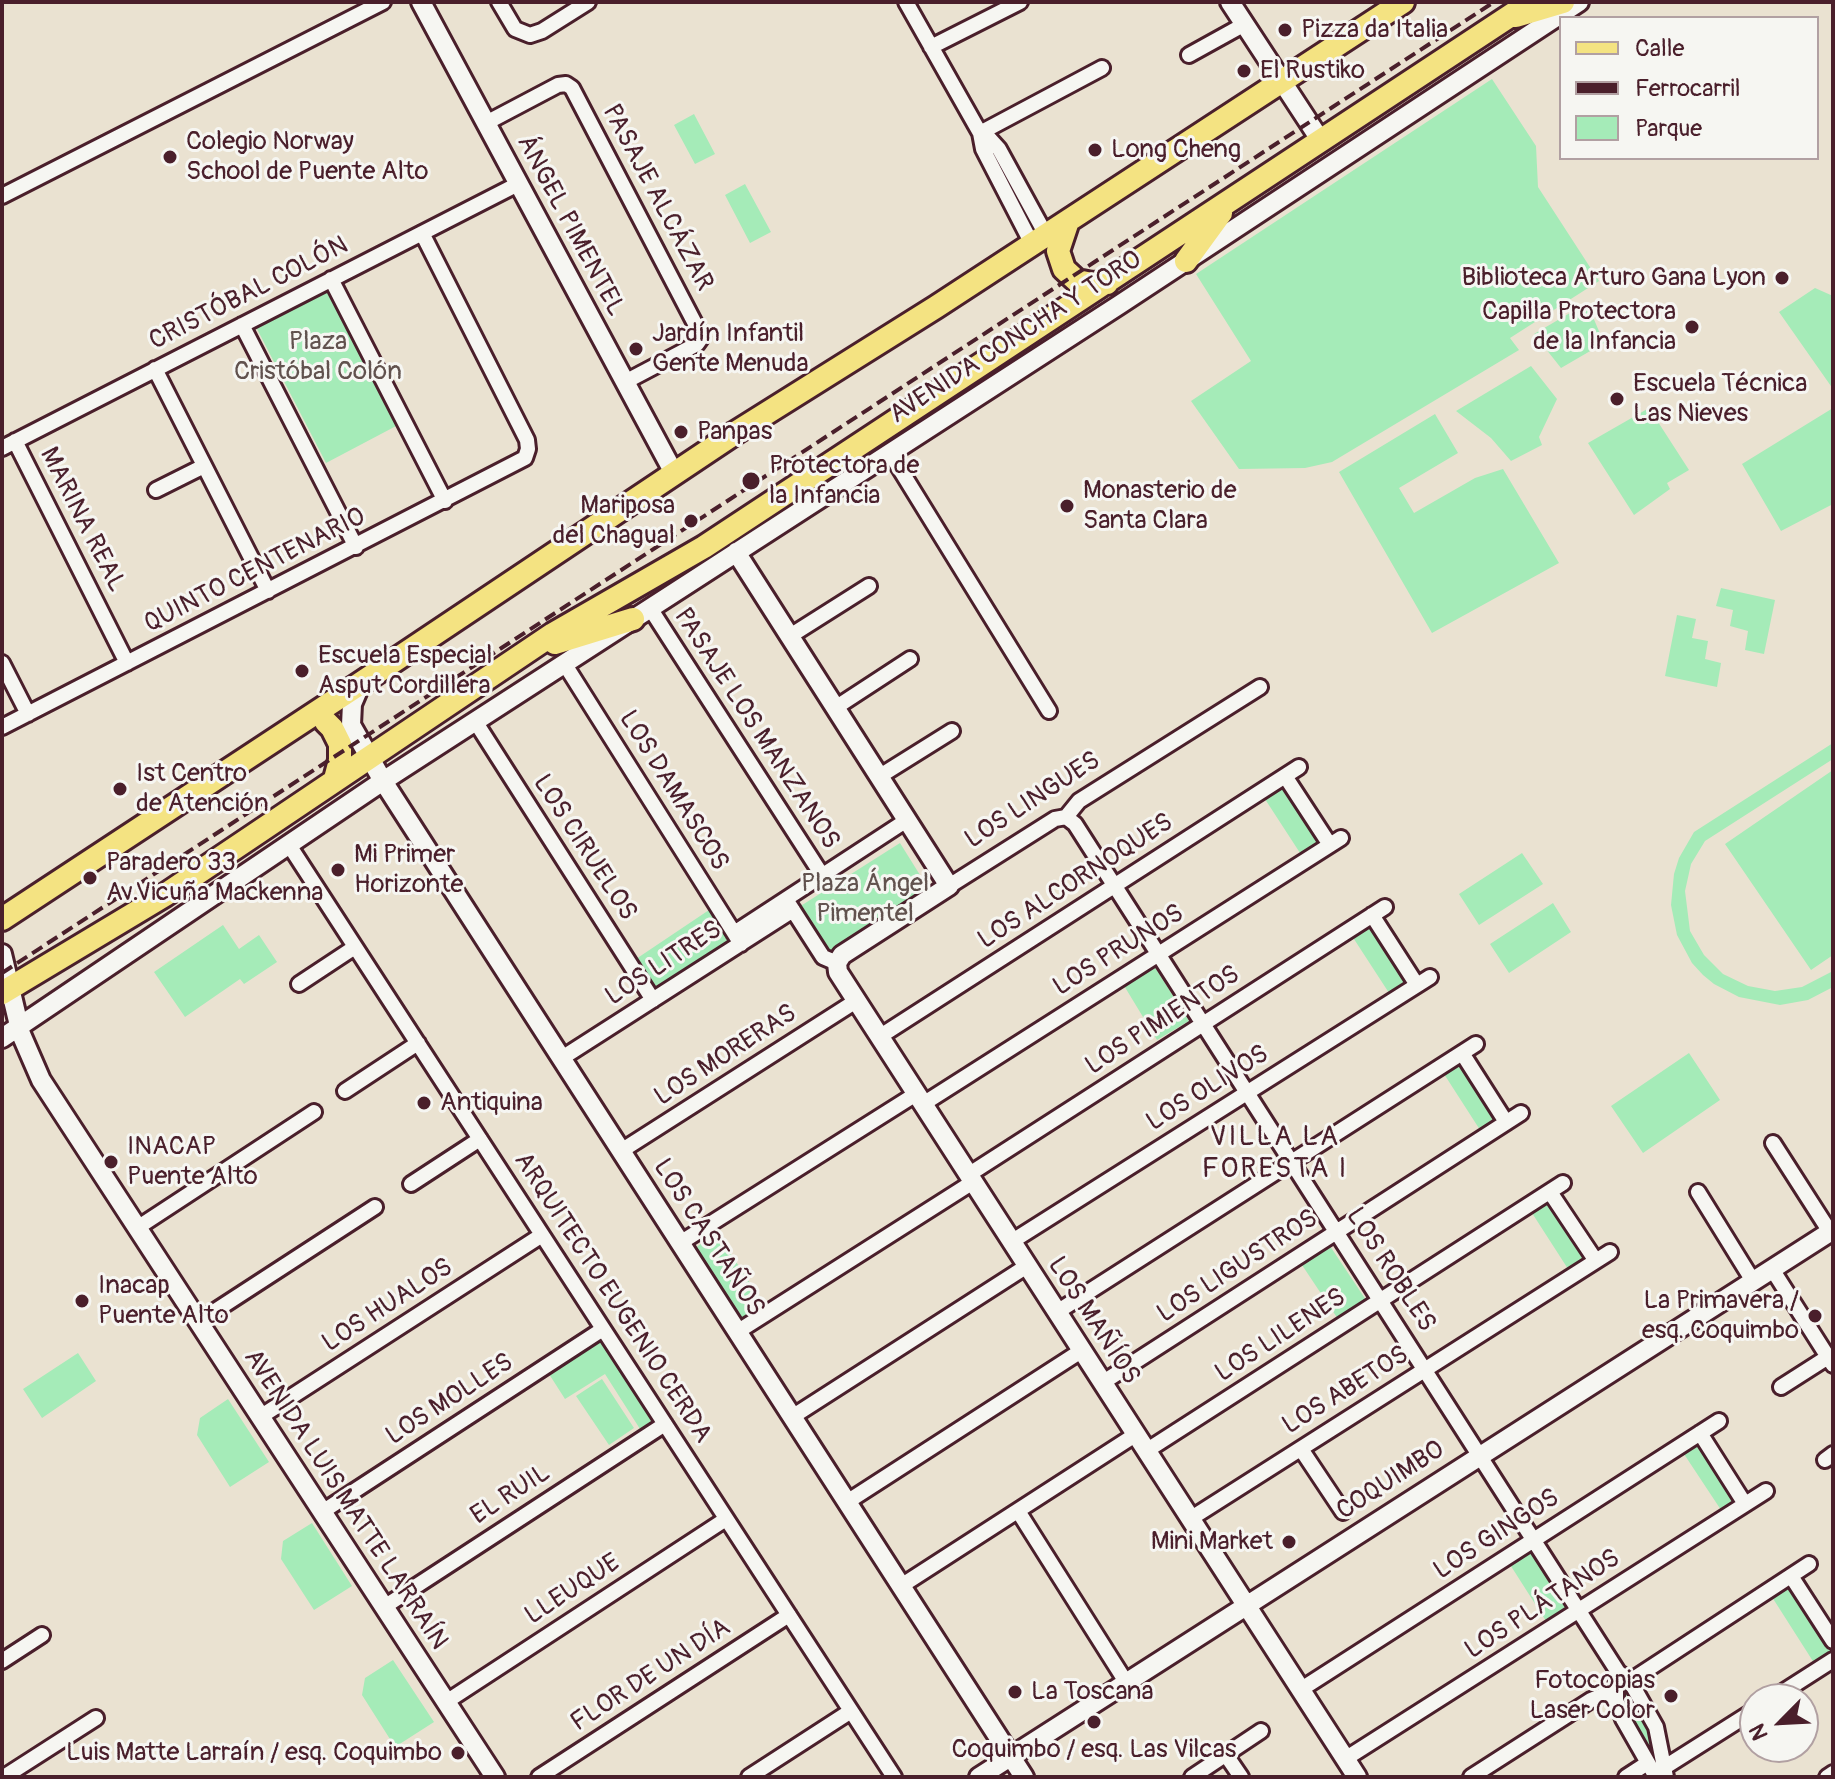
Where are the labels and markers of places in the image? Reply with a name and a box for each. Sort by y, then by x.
place label: Pizza da Italia [1301,14,1448,46]
marker: Pizza da Italia [1276,21,1294,39]
place label: El Rustiko [1260,55,1365,87]
marker: El Rustiko [1235,62,1253,80]
place label: Colegio Norway School de Puente Alto [186,126,428,188]
place label: Long Cheng [1111,134,1241,166]
marker: Long Cheng [1086,141,1104,159]
marker: Colegio Norway School de Puente Alto [161,148,179,166]
place label: Biblioteca Arturo Gana Lyon [1462,262,1766,294]
marker: Biblioteca Arturo Gana Lyon [1773,269,1791,287]
place label: Capilla Protectora de la Infancia [1482,296,1676,358]
place label: Jardín Infantil Gente Menuda [652,318,809,380]
marker: Capilla Protectora de la Infancia [1683,318,1701,336]
marker: Jardín Infantil Gente Menuda [627,340,645,358]
place label: Escuela Técnica Las Nieves [1633,368,1807,430]
marker: Escuela Técnica Las Nieves [1608,390,1626,408]
place label: Panpas [697,416,772,448]
marker: Panpas [672,423,690,441]
place label: Protectora de la Infancia [769,450,919,512]
marker: Protectora de la Infancia [740,470,762,492]
place label: Monasterio de Santa Clara [1083,475,1236,536]
place label: Mariposa del Chagual [553,490,675,552]
marker: Monasterio de Santa Clara [1058,497,1076,515]
marker: Mariposa del Chagual [682,512,700,530]
place label: Escuela Especial Asput Cordillera [318,640,493,702]
marker: Escuela Especial Asput Cordillera [293,662,311,680]
place label: Ist Centro de Atención [136,758,269,820]
marker: Ist Centro de Atención [111,780,129,798]
place label: Mi Primer Horizonte [354,839,463,900]
place label: Paradero 33 Av.Vicuña Mackenna [106,847,323,908]
marker: Mi Primer Horizonte [329,861,347,879]
marker: Paradero 33 Av.Vicuña Mackenna [81,869,99,887]
place label: Antiquina [440,1087,543,1119]
marker: Antiquina [415,1094,433,1112]
place label: INACAP Puente Alto [127,1131,258,1192]
marker: INACAP Puente Alto [102,1153,120,1171]
place label: Inacap Puente Alto [98,1270,229,1332]
place label: La Primavera / esq. Coquimbo [1642,1285,1799,1346]
marker: Inacap Puente Alto [73,1292,91,1310]
marker: La Primavera / esq. Coquimbo [1806,1307,1824,1325]
place label: Mini Market [1151,1526,1273,1558]
marker: Mini Market [1280,1533,1298,1551]
place label: Fotocopias Laser Color [1529,1665,1655,1726]
place label: La Toscana [1031,1676,1154,1708]
marker: La Toscana [1006,1683,1024,1701]
marker: Fotocopias Laser Color [1662,1687,1680,1705]
marker: Coquimbo / esq. Las Vilcas [1085,1713,1103,1731]
place label: Coquimbo / esq. Las Vilcas [952,1734,1236,1766]
place label: Luis Matte Larraín / esq. Coquimbo [66,1737,442,1769]
marker: Luis Matte Larraín / esq. Coquimbo [449,1744,467,1762]

